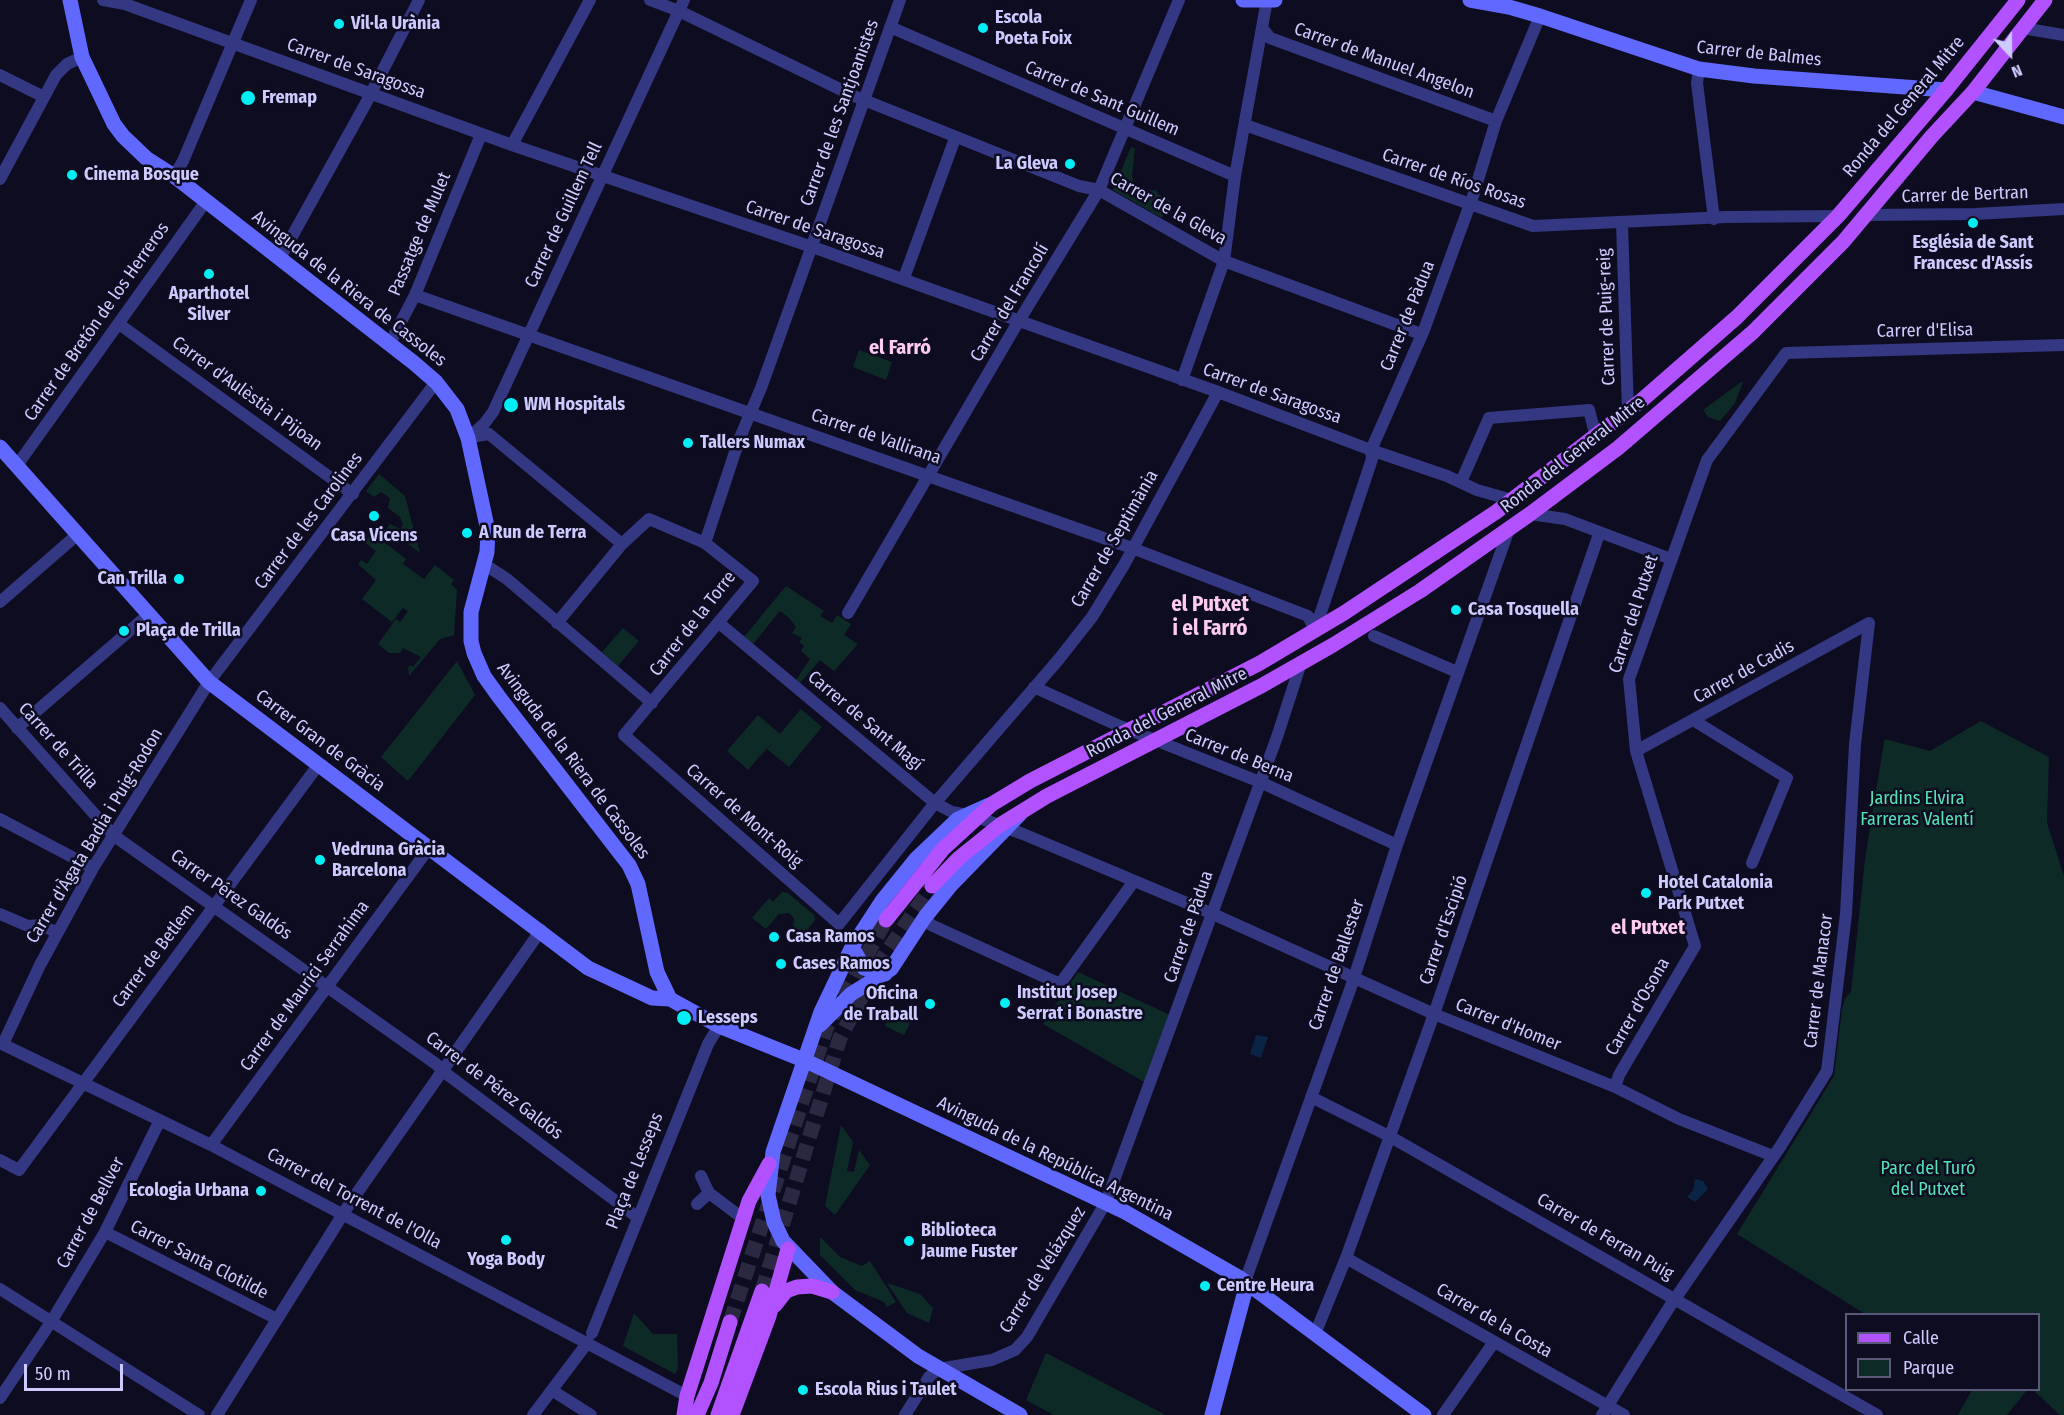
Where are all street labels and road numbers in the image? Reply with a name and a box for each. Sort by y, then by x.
street label: Carrer de les Santjoanistes [796,17,884,209]
street label: Carrer de Manuel Angelon [1291,18,1477,104]
street label: Ronda del General Mitre [1839,32,1969,182]
street label: Carrer de Saragossa [284,34,428,104]
street label: Carrer de Balmes [1695,37,1823,71]
street label: Carrer de Sant Guillem [1021,57,1183,141]
street label: Carrer de Guillem Tell [521,139,607,291]
street label: Carrer de Ríos Rosas [1379,144,1529,214]
street label: Carrer de la Gleva [1106,168,1230,250]
street label: Passatge de Mulet [384,169,456,299]
street label: Carrer de Bertran [1901,182,2029,208]
street label: Carrer de Saragossa [743,196,887,264]
street label: Avinguda de la Riera de Cassoles [248,206,450,372]
street label: Carrer de Bretón de los Herreros [20,218,174,426]
street label: Carrer del Francolí [966,240,1054,366]
street label: Carrer de Puig-reig [1594,248,1620,386]
street label: Carrer de Pàdua [1376,258,1440,374]
street label: Carrer d'Elisa [1877,319,1973,343]
street label: Carrer d'Aulèstia i Pijoan [168,332,326,456]
street label: Carrer de Saragossa [1200,359,1344,429]
street label: Ronda del General Mitre [1496,392,1650,518]
street label: Carrer de Vallirana [808,405,944,469]
street label: Carrer de les Carolines [250,448,368,594]
street label: Carrer de Septimània [1067,466,1163,612]
street label: Carrer del Putxet [1605,552,1663,676]
street label: Carrer de la Torre [645,567,741,681]
street label: Carrer de Cadis [1690,635,1798,709]
street label: Avinguda de la Riera de Cassoles [492,658,654,864]
street label: Ronda del General Mitre [1083,663,1251,763]
street label: Carrer de Sant Magí [803,667,927,775]
street label: Carrer Gran de Gràcia [251,685,389,797]
street label: Carrer de Trilla [14,698,102,794]
street label: Carrer d'Àgata Badia i Puig-Rodon [22,724,168,948]
street label: Carrer de Berna [1181,724,1297,788]
street label: Carrer de Mont-Roig [681,759,807,873]
street label: Carrer Pérez Galdós [166,845,296,945]
street label: Carrer de Pàdua [1160,868,1218,986]
street label: Carrer d'Escipió [1415,872,1473,988]
street label: Carrer de Maurici Serrahima [236,896,374,1076]
street label: Carrer de Ballester [1304,897,1370,1033]
street label: Carrer de Betlem [108,900,200,1012]
street label: Carrer de Manacor [1800,913,1838,1049]
street label: Carrer d'Osona [1601,954,1675,1060]
street label: Carrer d'Homer [1452,994,1564,1056]
street label: Carrer de Pérez Galdós [421,1027,567,1145]
street label: Avinguda de la República Argentina [933,1092,1177,1226]
street label: Plaça de Lesseps [602,1110,668,1232]
street label: Carrer del Torrent de l'Olla [263,1144,445,1254]
street label: Carrer de Bellver [53,1154,129,1272]
street label: Carrer de Ferran Puig [1533,1189,1677,1285]
street label: Carrer de Velázquez [995,1203,1091,1337]
street label: Carrer Santa Clotilde [126,1216,272,1304]
street label: Carrer de la Costa [1432,1279,1556,1363]

